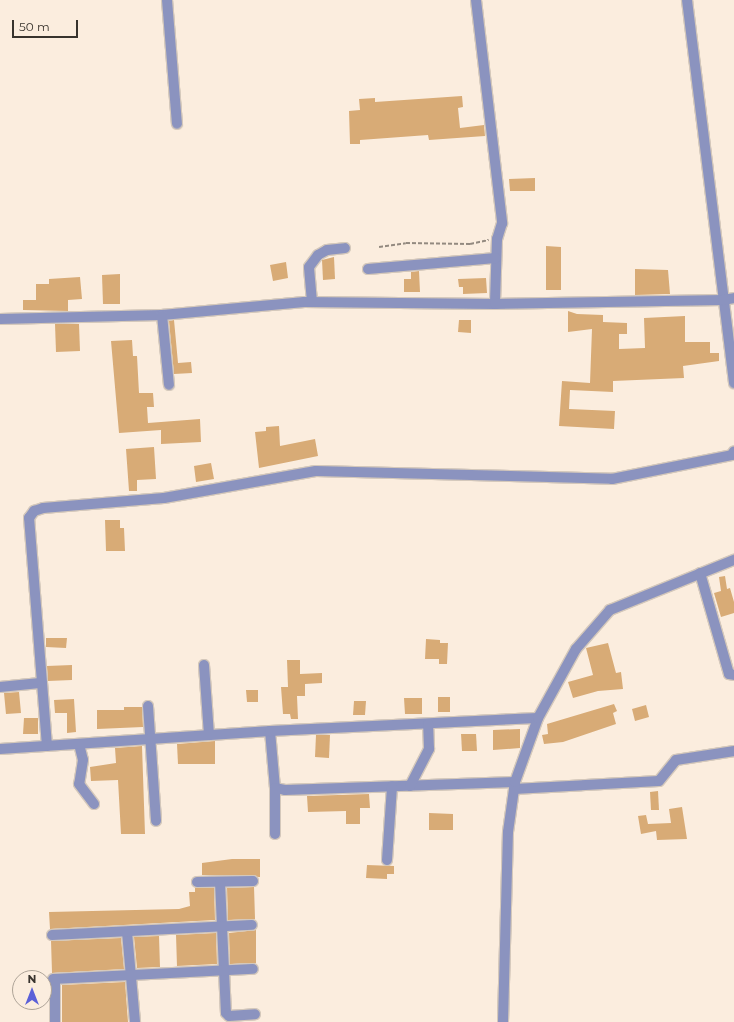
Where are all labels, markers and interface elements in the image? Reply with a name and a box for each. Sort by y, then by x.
scale bar [14,12,80,38]
text: 50 m [19,19,50,34]
north arrow [12,970,52,1010]
text: N [28,972,36,986]

